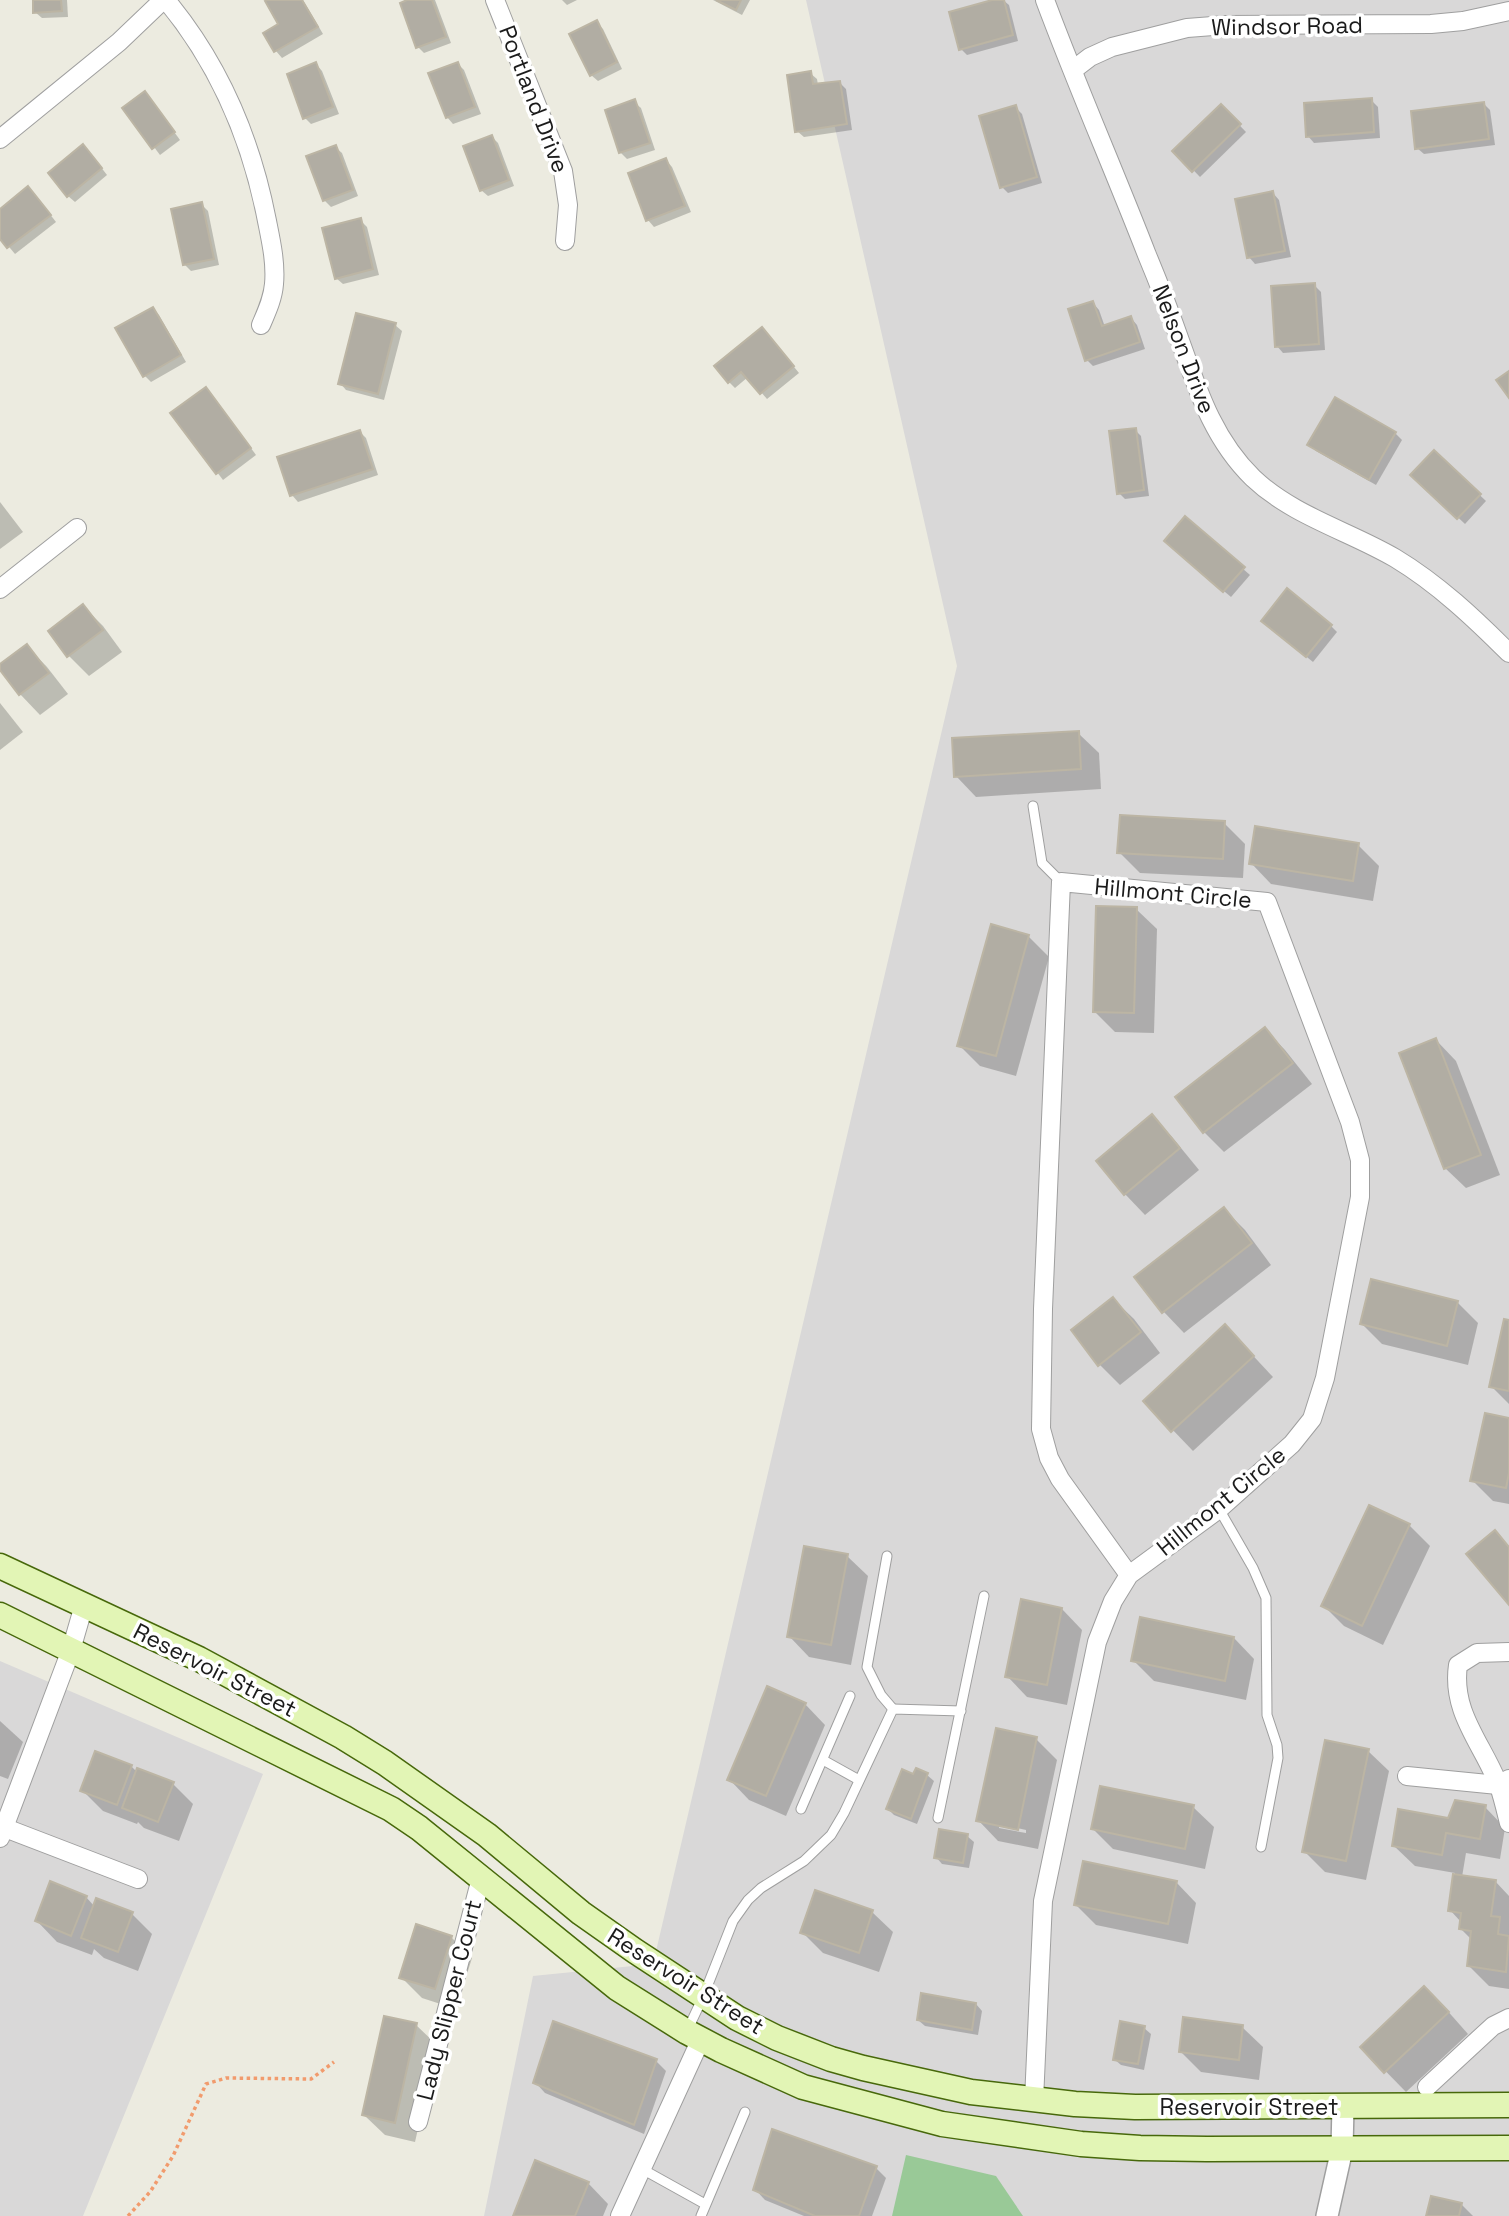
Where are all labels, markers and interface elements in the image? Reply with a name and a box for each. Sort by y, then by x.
street label: Windsor Road [1211,10,1363,42]
street label: Portland Drive [492,21,576,177]
street label: Nelson Drive [1146,280,1222,418]
street label: Hillmont Circle [1093,871,1253,915]
street label: Hillmont Circle [1150,1440,1292,1562]
street label: Reservoir Street [128,1616,302,1724]
street label: Lady Slipper Court [410,1897,488,2103]
street label: Reservoir Street [602,1921,770,2041]
street label: Reservoir Street [1159,2092,1339,2122]

